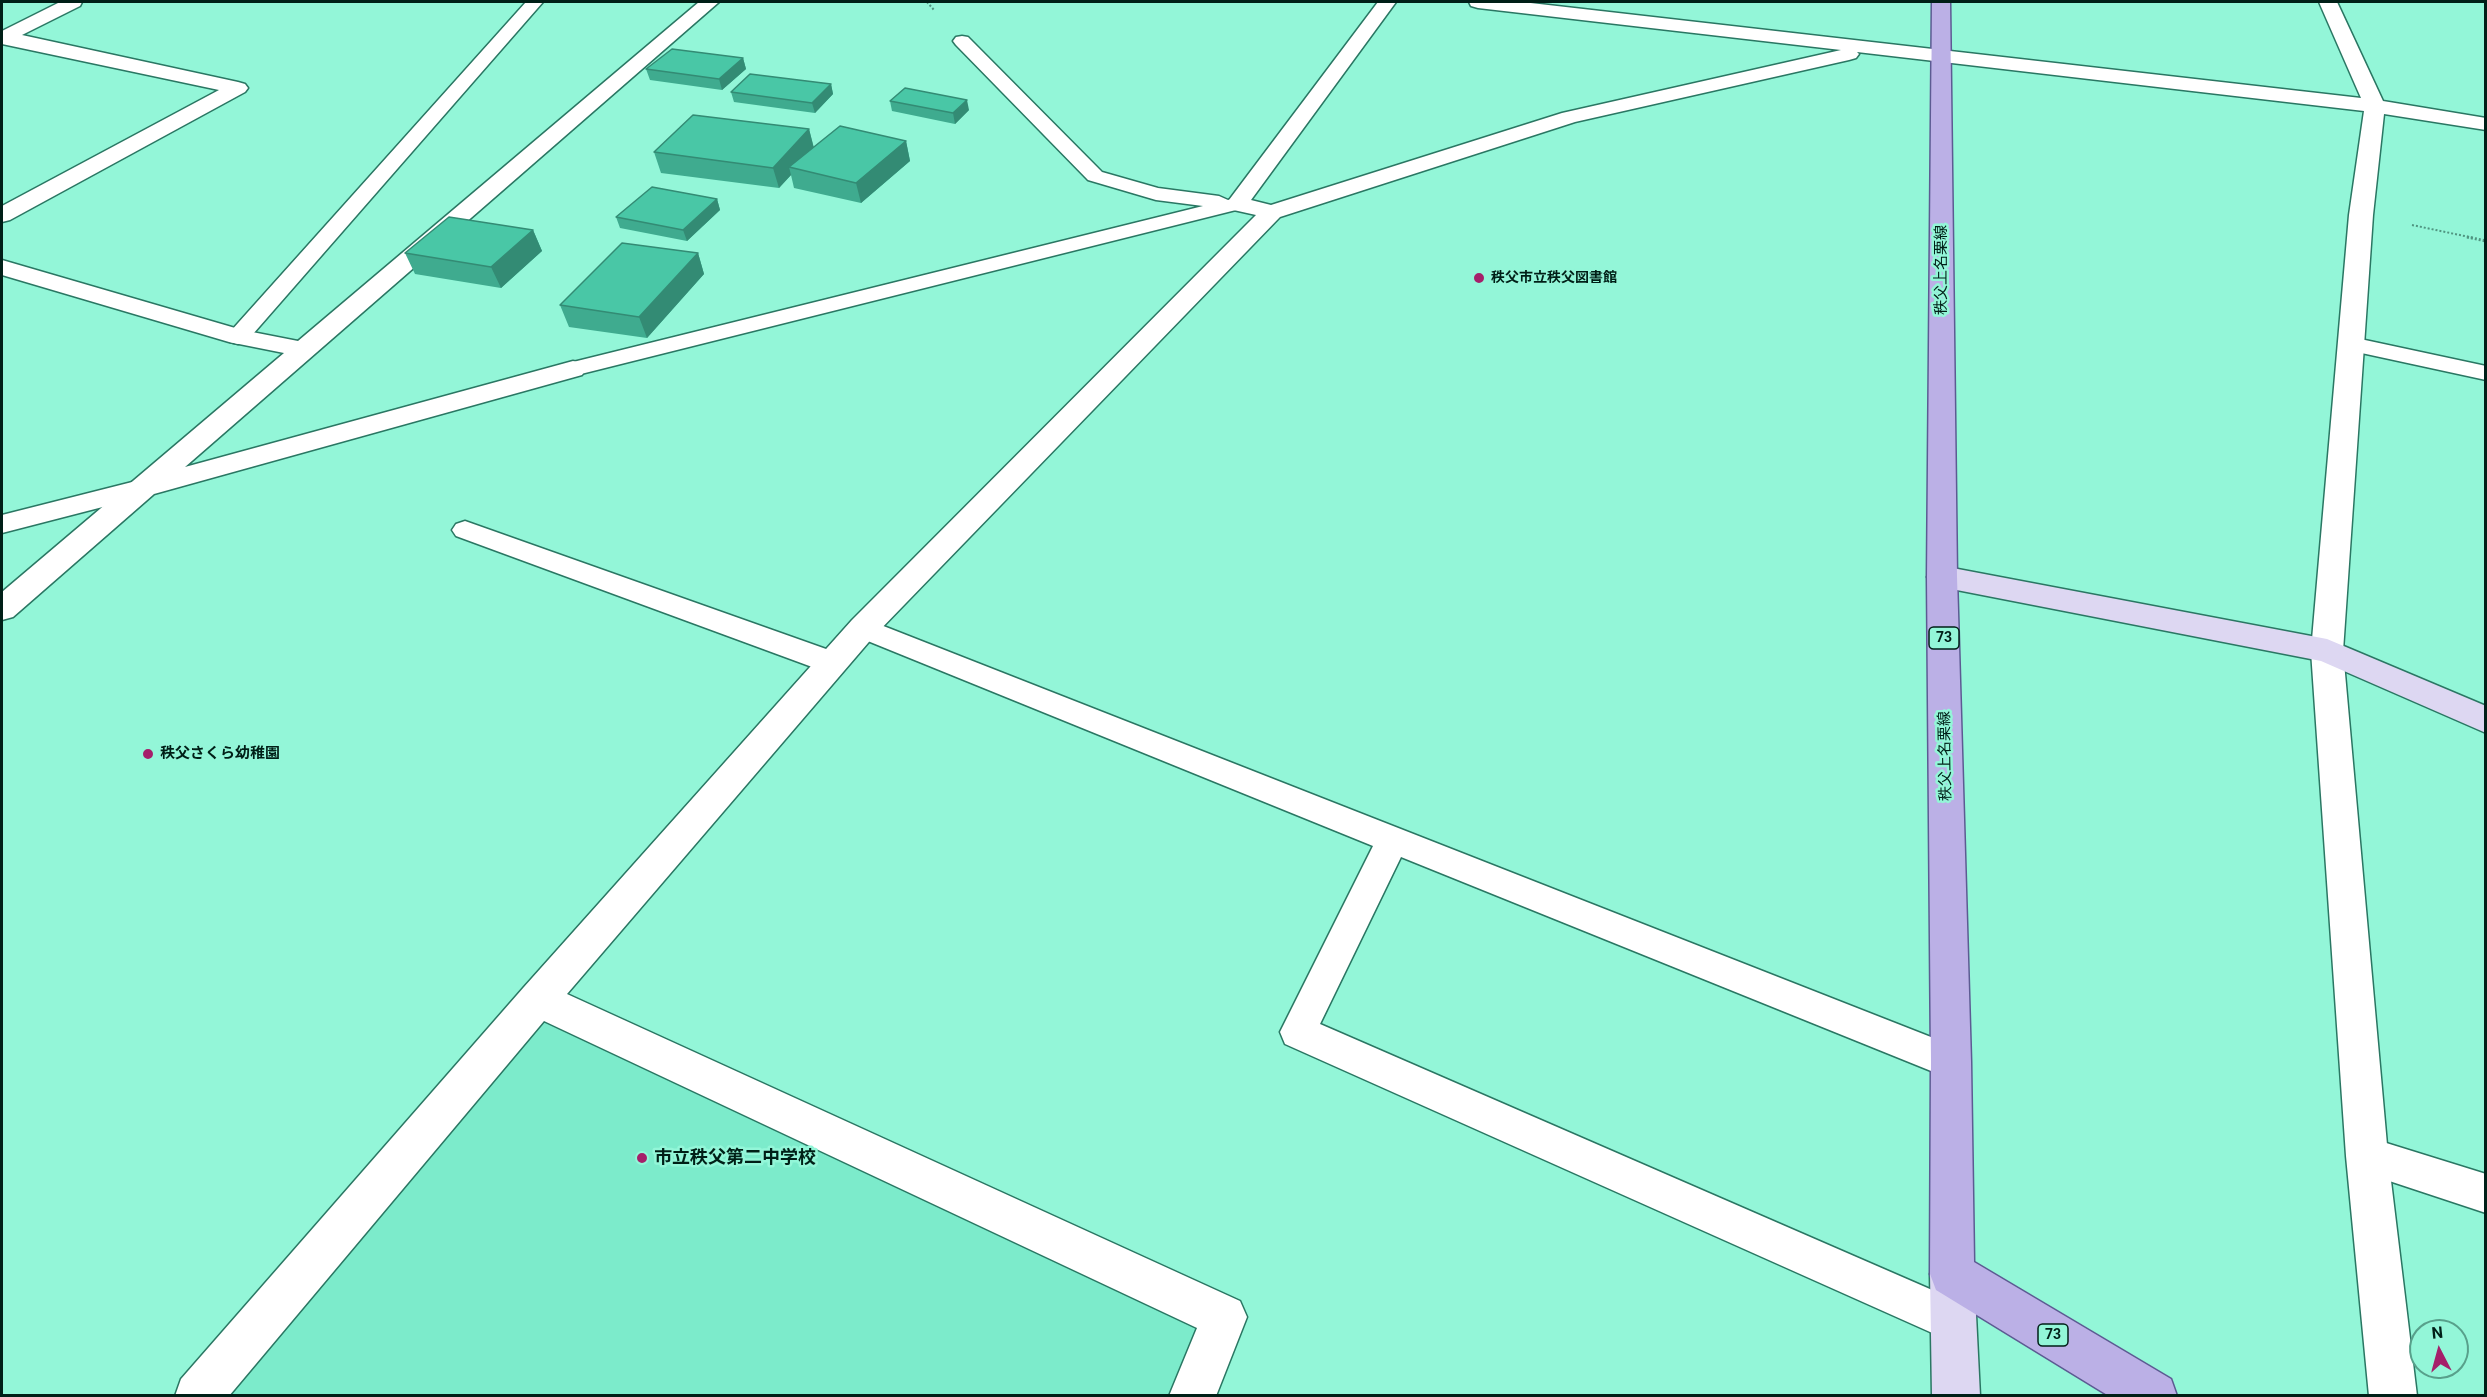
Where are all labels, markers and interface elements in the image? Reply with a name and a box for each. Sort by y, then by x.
street label: 秩父上名栗線 [1933,225,1951,315]
place label: 秩父市立秩父図書館 [1491,270,1617,286]
marker: 秩父市立秩父図書館 [1472,271,1486,285]
road number: 73 [1929,627,1959,649]
street label: 秩父上名栗線 [1936,711,1956,801]
place label: 秩父さくら幼稚園 [160,745,280,763]
marker: 秩父さくら幼稚園 [141,747,155,761]
place label: 市立秩父第二中学校 [654,1147,816,1169]
marker: 市立秩父第二中学校 [635,1151,649,1165]
north arrow [2409,1319,2469,1379]
text: N [2431,1323,2444,1343]
road number: 73 [2038,1324,2068,1346]

